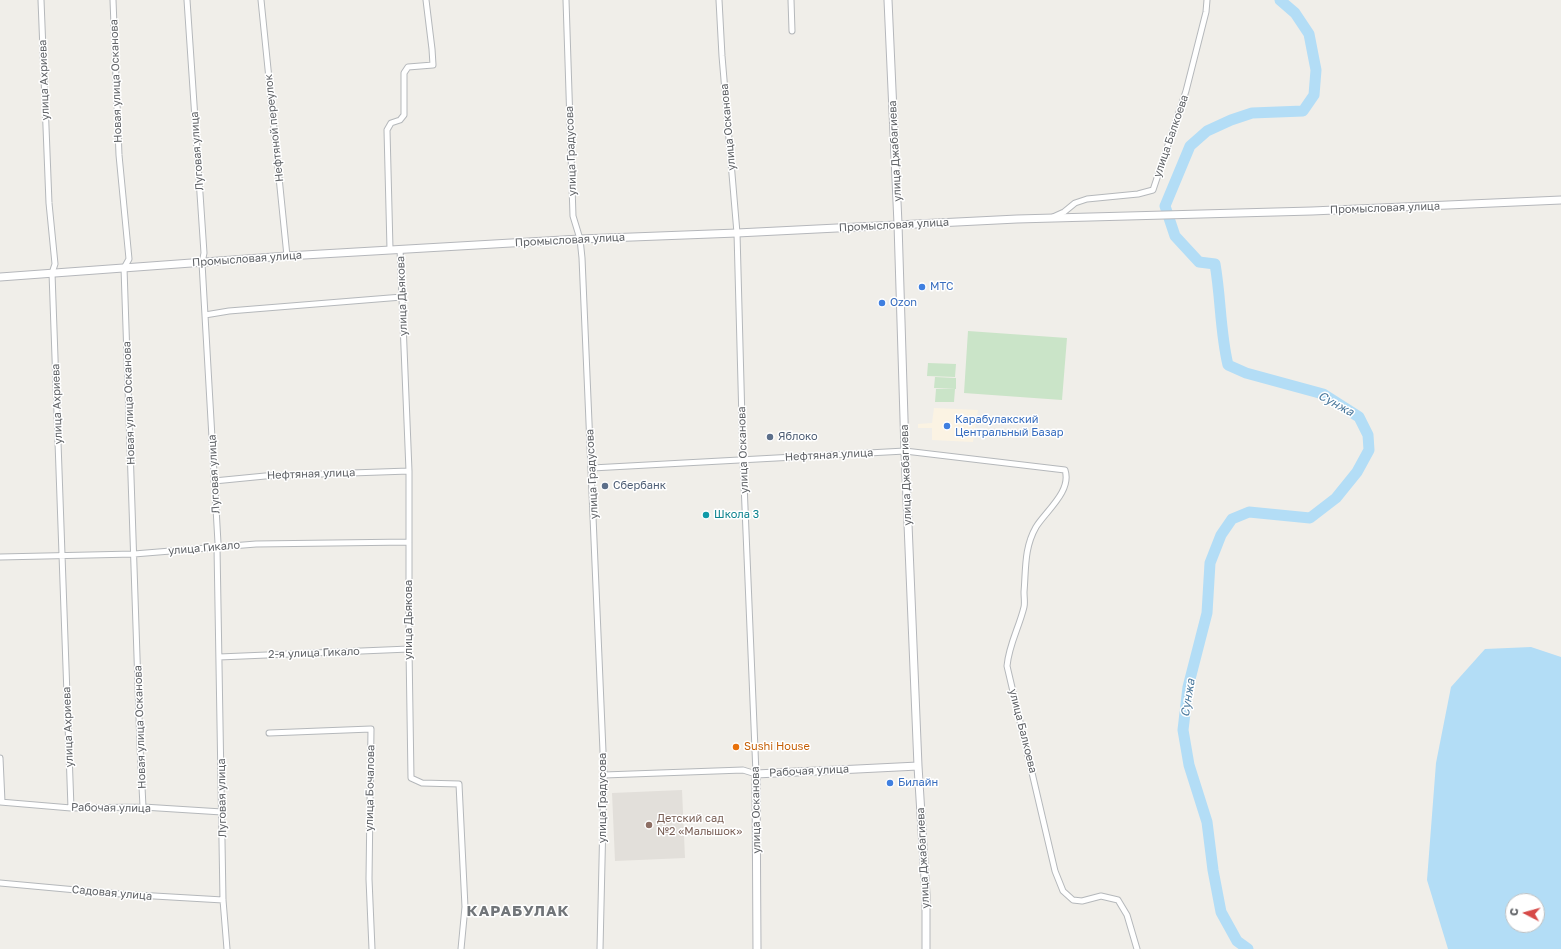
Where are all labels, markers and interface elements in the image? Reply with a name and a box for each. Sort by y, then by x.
street label: Новая улица Осканова [107,19,125,143]
street label: улица Ахриева [36,39,52,121]
street label: Нефтяной переулок [262,73,286,183]
street label: улица Осканова [718,83,738,171]
street label: улица Балкоева [1151,93,1191,179]
street label: улица Джабагиева [886,100,904,202]
street label: улица Градусова [563,106,579,196]
street label: Луговая улица [188,111,206,191]
street label: Промысловая улица [1330,199,1440,217]
street label: Промысловая улица [839,216,949,234]
street label: Промысловая улица [515,231,625,249]
street label: Промысловая улица [192,249,302,269]
street label: улица Дьякова [394,256,410,336]
place label: МТС [930,280,954,294]
marker: МТС [917,282,927,292]
place label: Ozon [890,296,917,310]
marker: Ozon [877,298,887,308]
street label: Новая улица Осканова [120,341,138,465]
street label: улица Ахриева [49,363,65,445]
water label: Сунжа [1316,388,1356,420]
street label: улица Осканова [735,406,751,494]
place label: Карабулакский Центральный Базар [955,413,1063,439]
marker: Карабулакский Центральный Базар [942,421,952,431]
street label: улица Джабагиева [898,424,914,526]
street label: улица Градусова [583,429,601,519]
place label: Яблоко [778,430,818,444]
marker: Яблоко [765,432,775,442]
street label: Луговая улица [205,434,223,514]
street label: Нефтяная улица [784,446,874,464]
street label: Нефтяная улица [267,466,355,482]
place label: Сбербанк [613,479,666,493]
marker: Сбербанк [600,481,610,491]
place label: Школа 3 [714,508,759,522]
marker: Школа 3 [701,510,711,520]
street label: улица Гикало [168,538,240,558]
street label: улица Дьякова [402,580,416,660]
street label: 2-я улица Гикало [268,645,360,661]
street label: Новая улица Осканова [131,665,149,789]
water label: Сунжа [1178,678,1198,718]
street label: улица Ахриева [60,686,76,768]
street label: улица Балкоева [1006,687,1040,775]
place label: Sushi House [744,740,810,754]
marker: Sushi House [731,742,741,752]
street label: улица Бочалова [363,745,377,831]
street label: улица Градусова [596,753,610,843]
street label: Луговая улица [215,758,229,838]
street label: Рабочая улица [769,762,849,780]
street label: улица Осканова [749,766,763,854]
place label: Билайн [898,776,938,790]
marker: Билайн [885,778,895,788]
street label: Рабочая улица [71,801,151,815]
street label: улица Джабагиева [914,807,932,909]
place label: Детский сад №2 «Малышок» [657,812,742,838]
marker: Детский сад №2 «Малышок» [644,820,654,830]
street label: Садовая улица [71,883,153,903]
north arrow [1505,893,1545,933]
district label: КАРАБУЛАК [466,902,570,920]
text: С [1507,907,1520,916]

